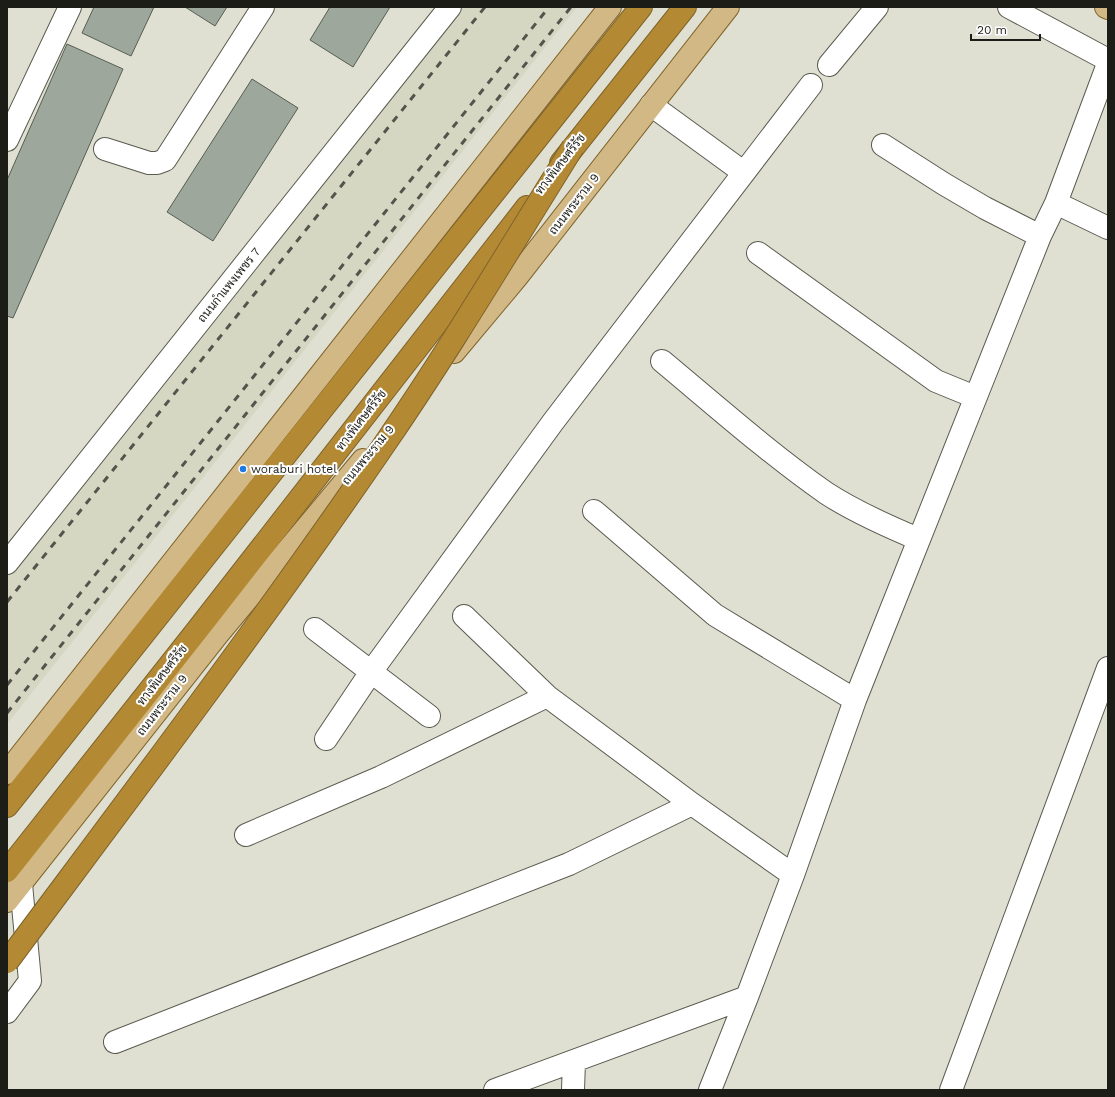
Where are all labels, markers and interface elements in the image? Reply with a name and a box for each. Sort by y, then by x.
scale bar [971,16,1040,42]
text: 20 m [977,23,1007,37]
street label: ทางพิเศษศรีรัช [531,130,588,197]
street label: ถนนพระราม 9 [546,171,602,237]
street label: ถนนกำแพงเพชร 7 [195,245,263,325]
street label: ทางพิเศษศรีรัช [332,386,389,453]
street label: ถนนพระราม 9 [339,422,397,488]
place label: woraburi hotel [251,462,337,476]
marker: woraburi hotel [238,464,248,474]
street label: ทางพิเศษศรีรัช [133,641,190,708]
street label: ถนนพระราม 9 [134,672,190,738]

